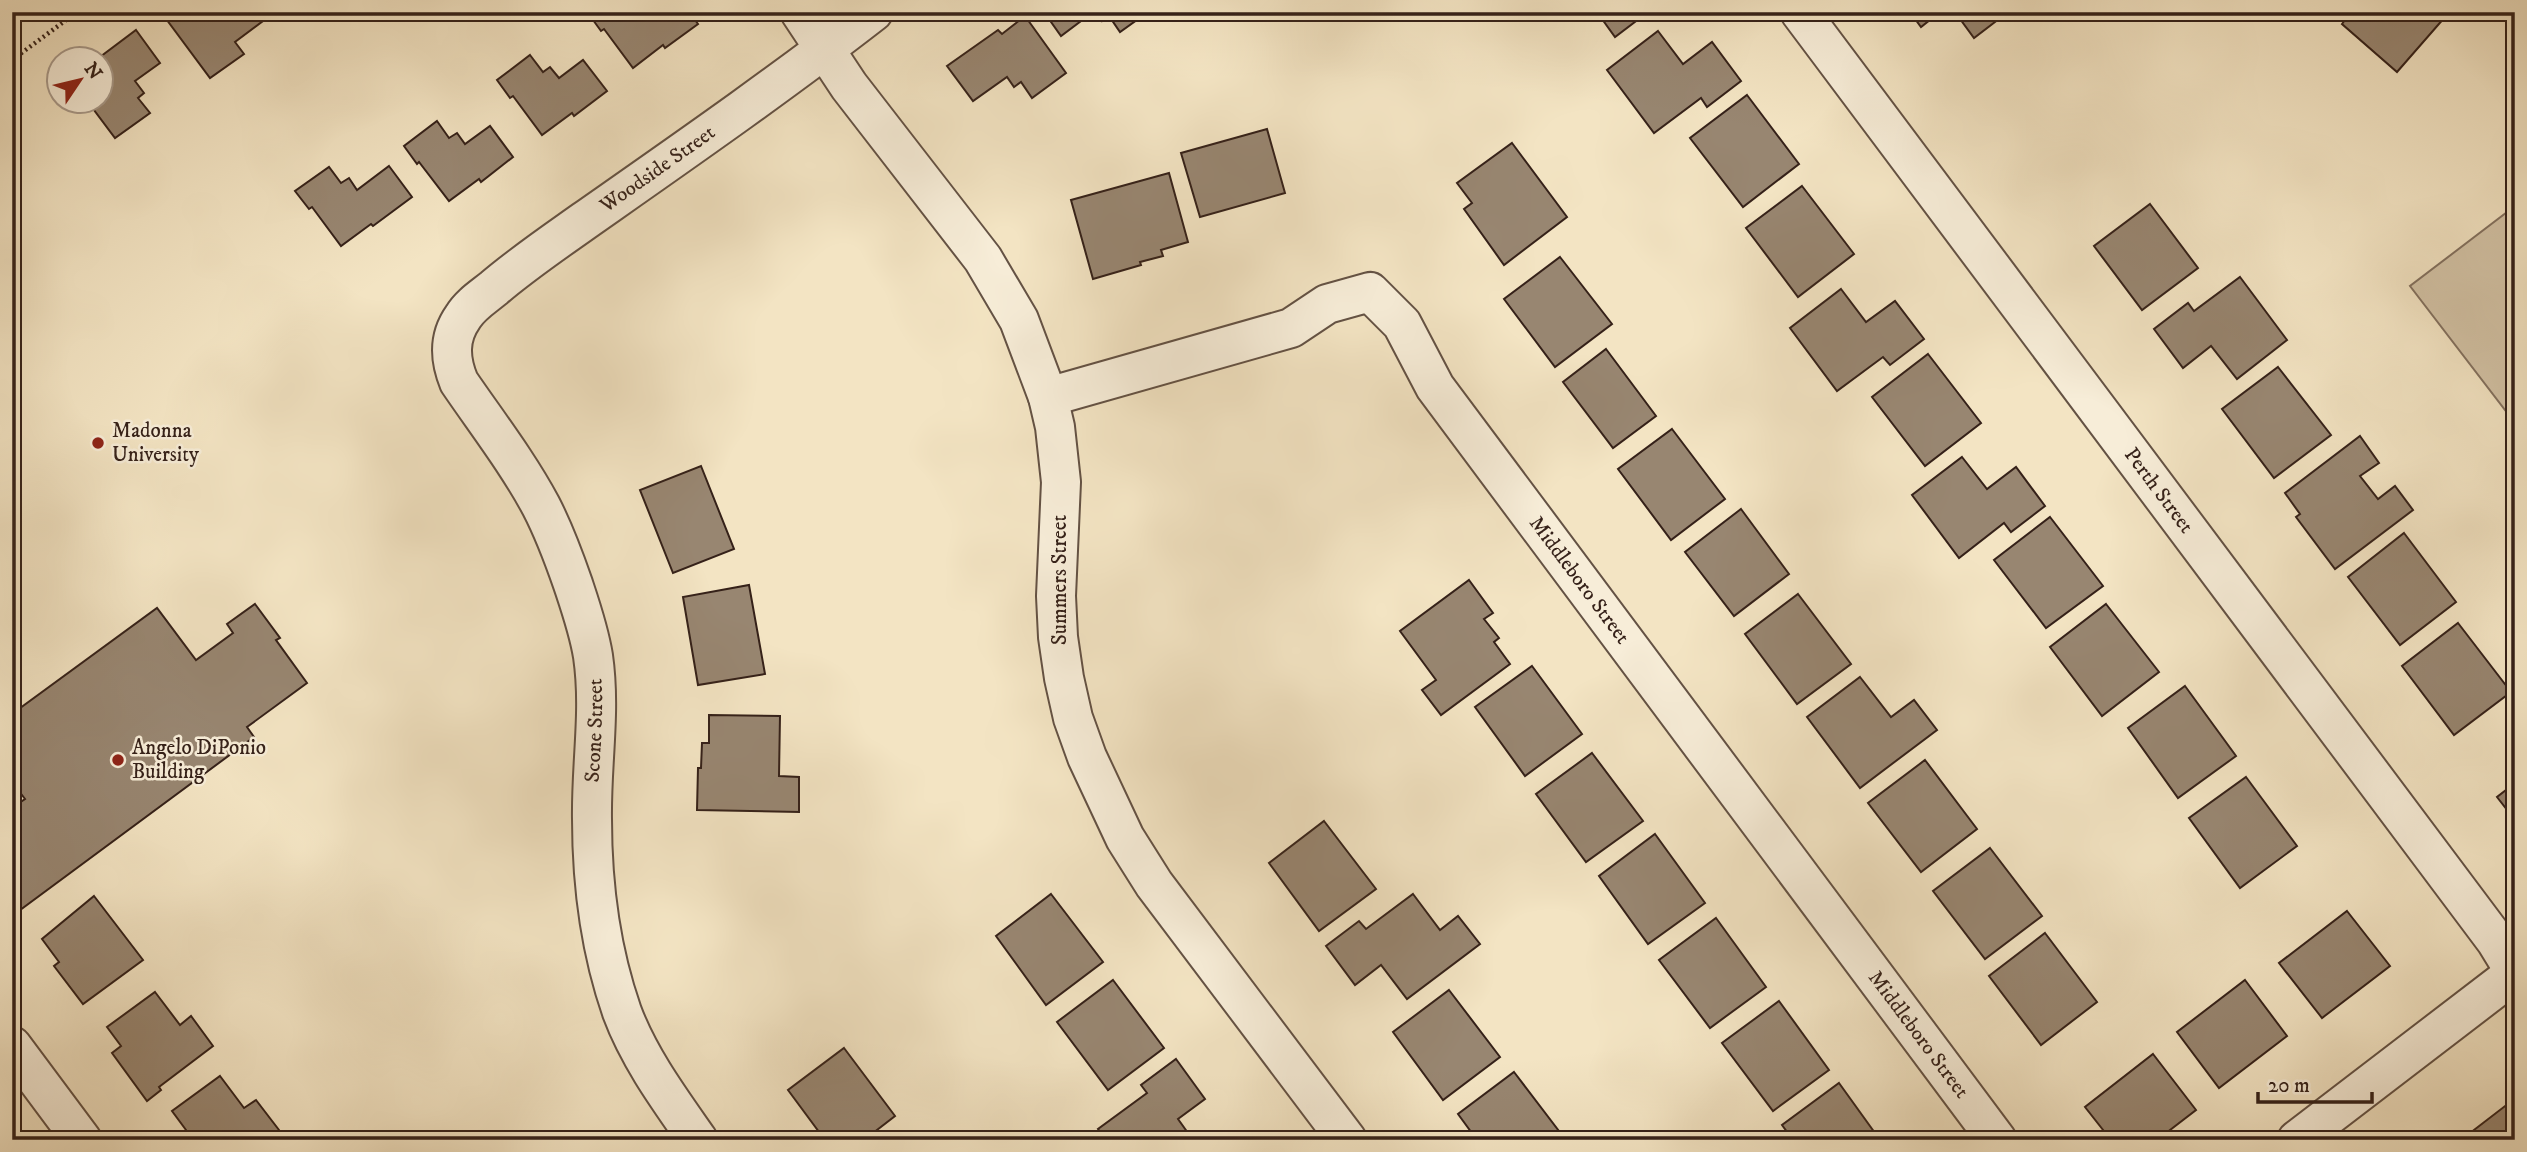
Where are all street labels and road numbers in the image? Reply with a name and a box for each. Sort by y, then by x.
street label: Woodside Street [594,120,721,219]
street label: Perth Street [2118,443,2199,539]
street label: Middleboro Street [1523,511,1635,649]
street label: Summers Street [1047,515,1073,645]
street label: Scone Street [580,678,609,783]
street label: Middleboro Street [1862,966,1975,1104]

